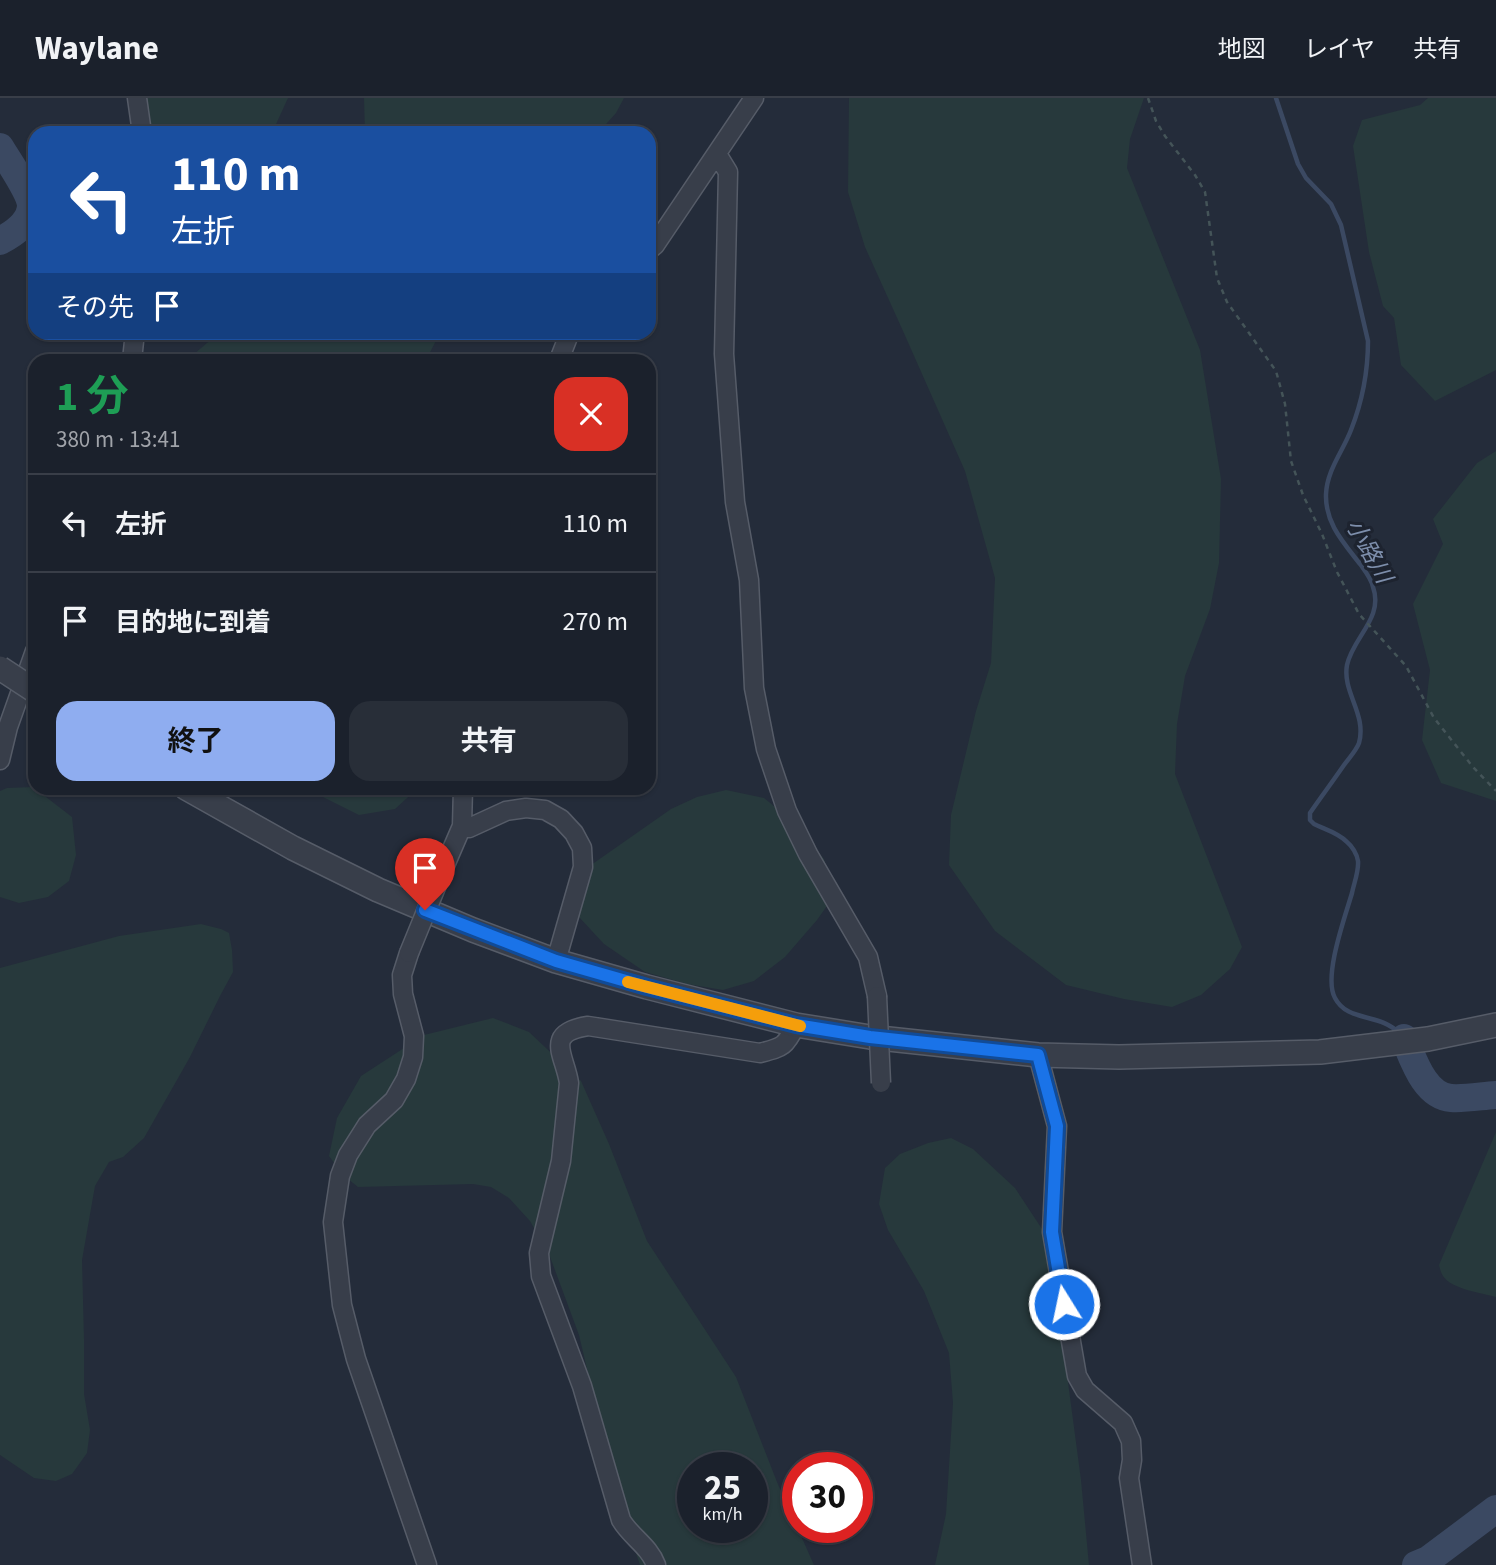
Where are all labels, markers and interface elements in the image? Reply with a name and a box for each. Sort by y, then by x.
text: Waylane [35,25,159,72]
text: 地図 [1218,32,1266,67]
text: レイヤ [1304,32,1375,67]
text: 共有 [1413,32,1461,67]
text: 110 m [171,140,300,210]
icon: left [56,154,147,245]
text: 左折 [171,209,235,255]
icon: arrive [148,287,186,325]
text: その先 [56,289,134,326]
text: 1 分 [56,367,129,427]
button: close [554,377,628,451]
text: 380 m · 13:41 [56,423,180,456]
icon: left [56,504,94,542]
text: 110 m [562,505,628,542]
text: 左折 [115,506,167,543]
water label: 小路川 [1338,513,1402,592]
icon: arrive [56,602,94,640]
text: 270 m [562,603,628,640]
text: 目的地に到着 [115,604,271,641]
button: 終了 [56,701,335,781]
button: 共有 [349,701,628,781]
pin [395,838,455,910]
icon: arrive [406,849,444,887]
position arrow [1027,1267,1101,1341]
speed limit sign: 30 [782,1452,873,1543]
text: 25 [704,1463,741,1513]
text: km/h [703,1502,742,1527]

